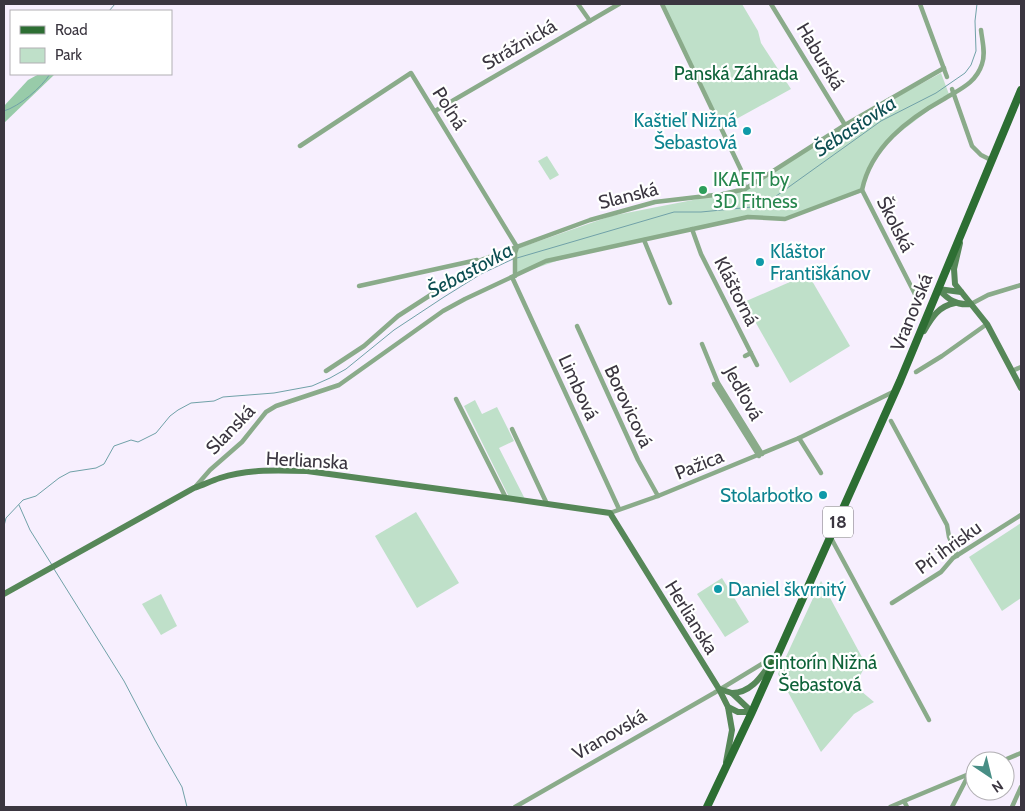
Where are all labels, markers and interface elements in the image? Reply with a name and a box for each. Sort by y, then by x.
legend [10,10,172,75]
street label: Strážnická [478,14,560,75]
street label: Haburská [792,19,850,94]
text: Road [55,21,88,39]
text: Park [55,46,82,64]
park label: Panská Záhrada [674,62,798,85]
street label: Poľná [428,83,472,134]
water label: Šebastovka [809,91,901,161]
place label: Kaštieľ Nižná Šebastová [634,109,737,154]
marker: Kaštieľ Nižná Šebastová [741,125,753,137]
place label: IKAFIT by 3D Fitness [713,168,798,213]
street label: Slanská [596,177,660,214]
marker: IKAFIT by 3D Fitness [697,184,709,196]
street label: Školská [872,192,920,256]
water label: Šebastovka [423,238,517,302]
place label: Kláštor Františkánov [770,240,871,285]
street label: Kláštorná [709,253,764,330]
marker: Kláštor Františkánov [754,256,766,268]
street label: Vranovská [886,270,937,354]
street label: Limbová [553,351,604,424]
street label: Borovicová [599,361,658,451]
street label: Jedľová [719,361,768,425]
street label: Slanská [201,400,260,459]
street label: Pažica [671,444,727,485]
street label: Herlianska [265,447,349,474]
place label: Stolarbotko [720,484,813,507]
marker: Stolarbotko [817,489,829,501]
road number: 18 [823,507,853,538]
street label: Pri ihrisku [911,516,986,579]
street label: Herlianska [660,576,723,658]
place label: Daniel škvrnitý [728,578,847,601]
marker: Daniel škvrnitý [712,583,724,595]
park label: Cintorín Nižná Šebastová [763,651,877,696]
street label: Vranovská [568,704,650,765]
north arrow [965,751,1015,801]
text: N [988,776,1007,797]

